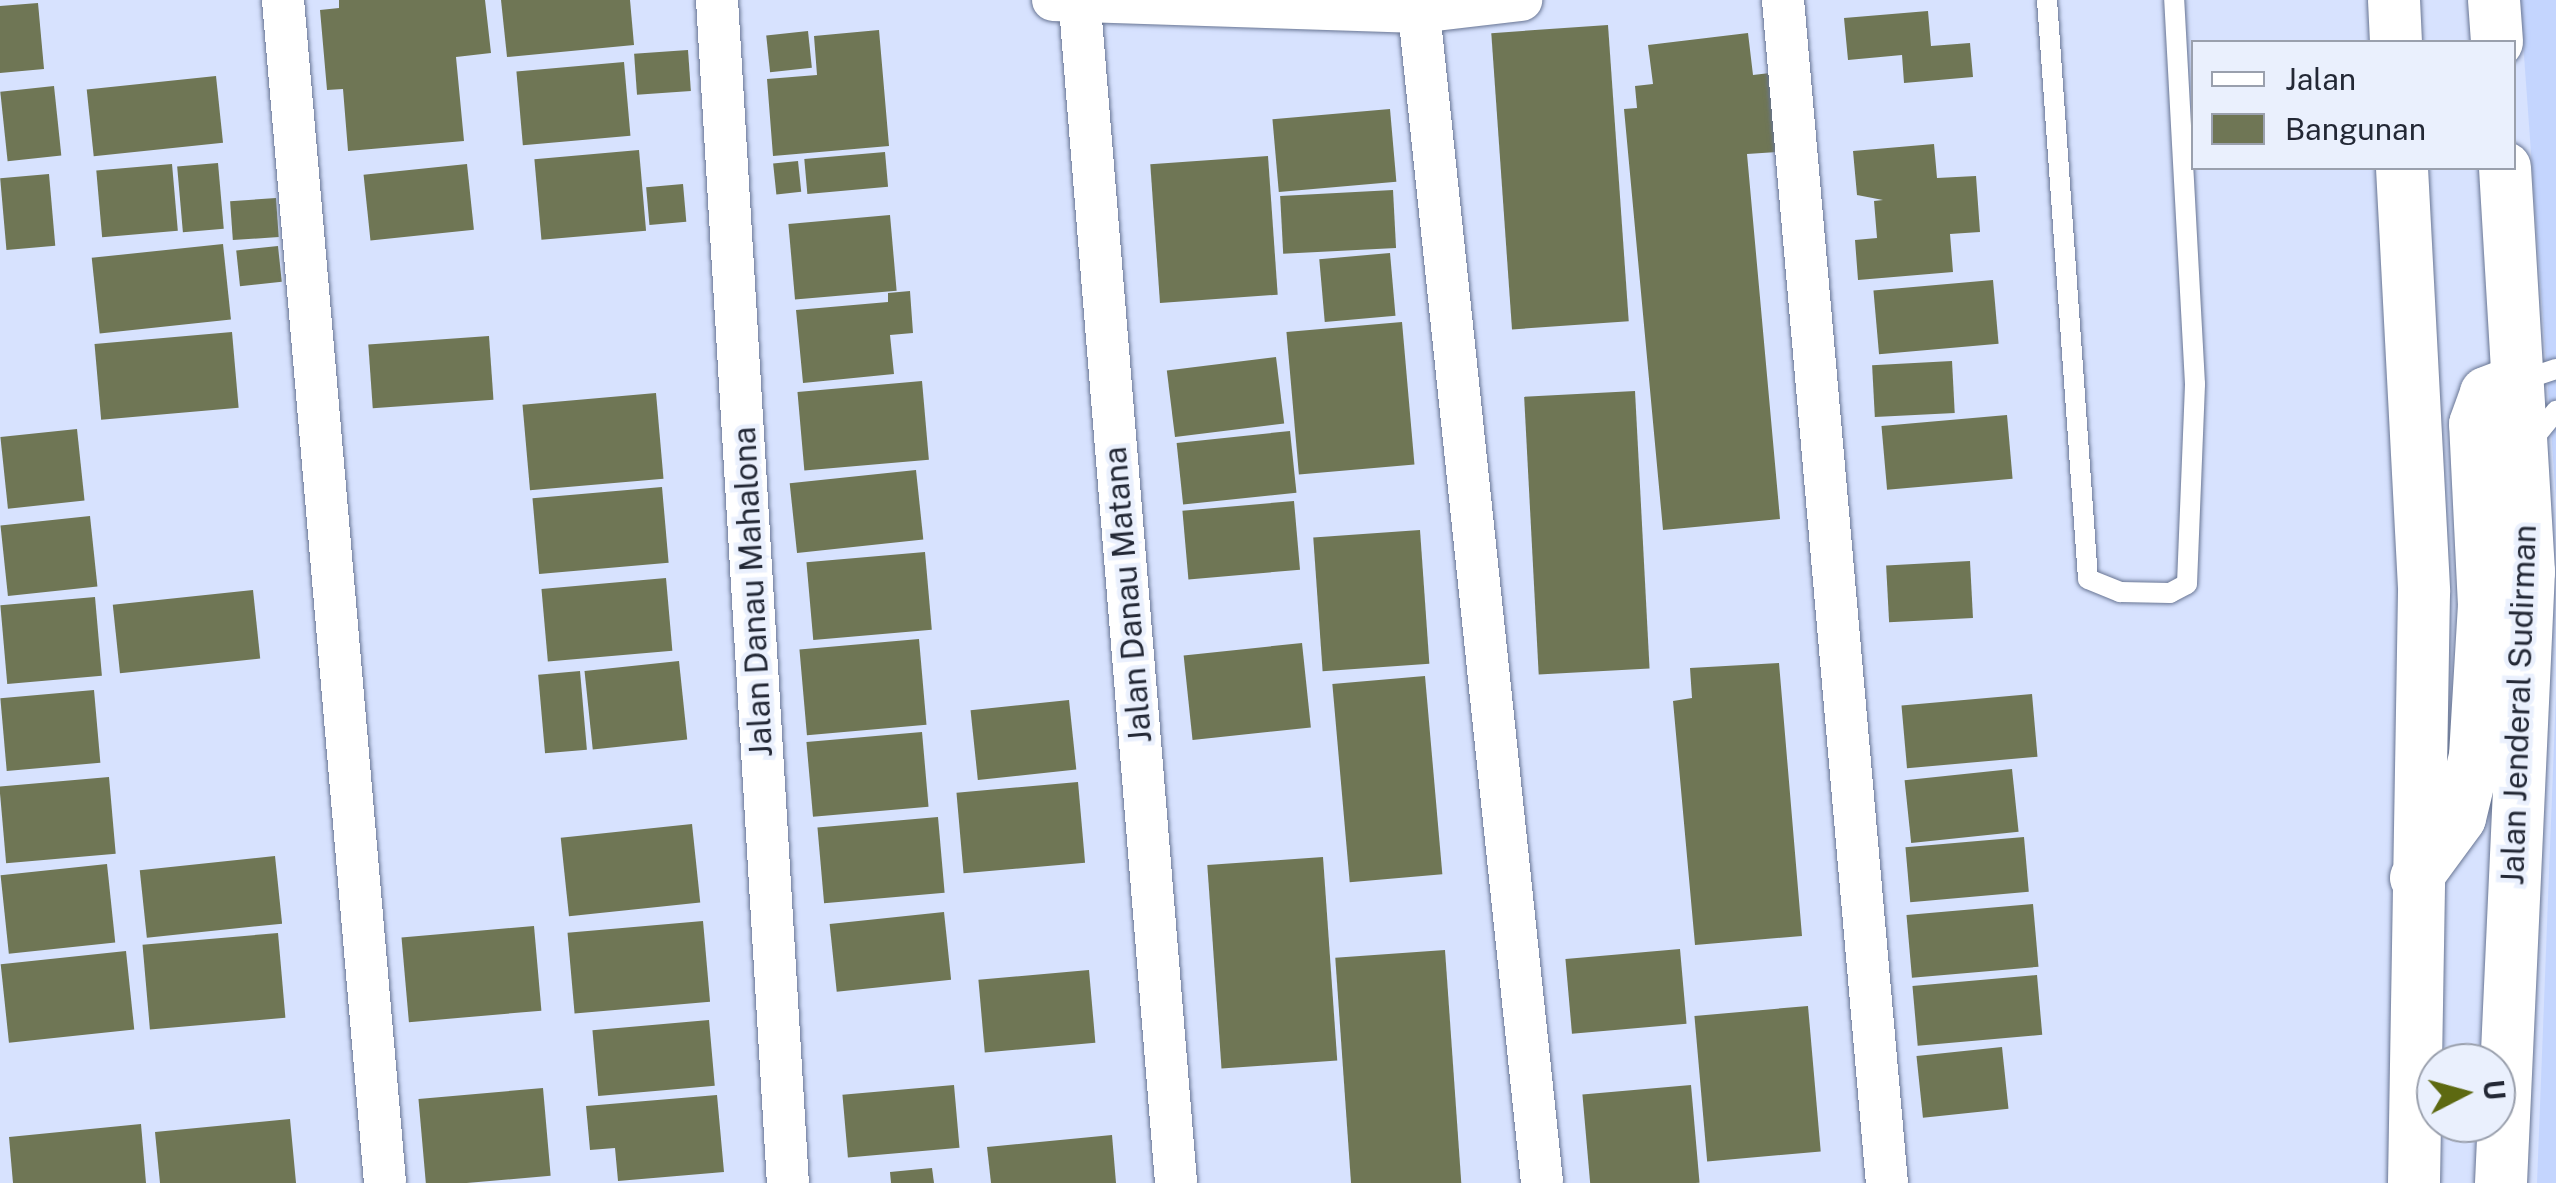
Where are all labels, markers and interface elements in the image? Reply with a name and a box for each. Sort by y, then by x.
legend [2191,40,2516,170]
text: Jalan [2285,61,2356,97]
text: Bangunan [2285,111,2426,147]
street label: Jalan Danau Mahalona [725,426,781,758]
street label: Jalan Danau Matana [1096,445,1160,745]
street label: Jalan Jenderal Sudirman [2494,524,2544,886]
north arrow [2416,1043,2516,1143]
text: U [2477,1078,2512,1102]

